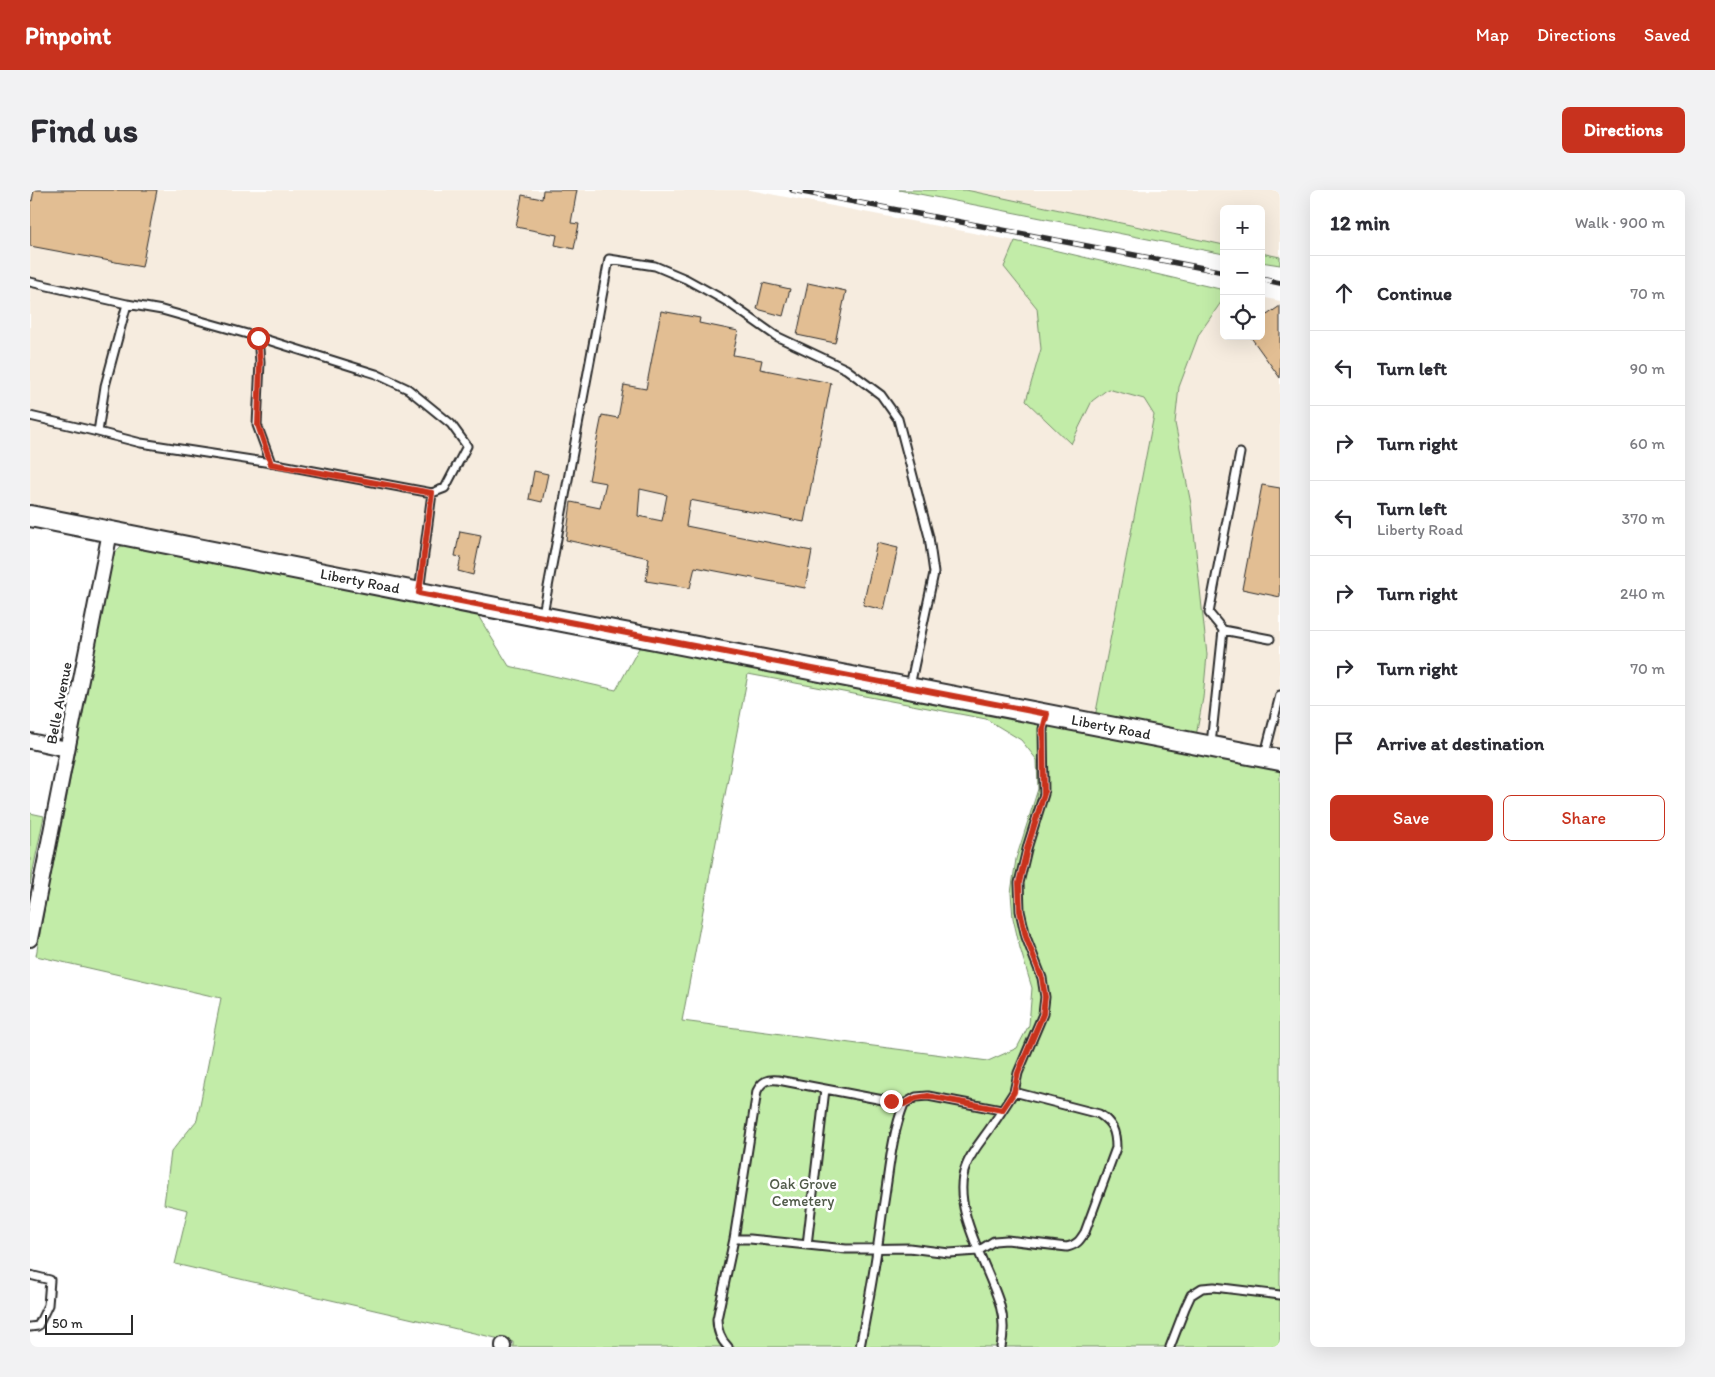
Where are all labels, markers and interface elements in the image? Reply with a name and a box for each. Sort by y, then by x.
text: Pinpoint [25,21,111,50]
text: Map [1476,24,1509,46]
text: Directions [1537,24,1616,46]
text: Saved [1644,24,1690,46]
button: Directions [1562,107,1685,153]
text: Find us [30,109,138,151]
map controls [1220,205,1265,340]
button: + [1220,205,1265,250]
text: 12 min [1330,210,1390,235]
text: Walk · 900 m [1575,213,1665,232]
button: − [1220,250,1265,295]
icon: ahead [1330,279,1358,307]
text: Continue [1377,282,1452,305]
text: 70 m [1630,284,1665,303]
button: locate [1220,295,1265,340]
route start [247,327,270,350]
icon: left [1330,354,1358,382]
text: Turn left [1377,357,1447,380]
text: 90 m [1630,359,1665,378]
icon: right [1330,429,1358,457]
text: Turn right [1377,432,1458,455]
text: 60 m [1630,434,1665,453]
text: Turn left [1377,497,1447,520]
icon: left [1330,504,1358,532]
text: 370 m [1621,509,1665,528]
text: Liberty Road [1377,520,1463,539]
street label: Liberty Road [319,564,401,598]
icon: right [1330,579,1358,607]
text: Turn right [1377,582,1458,605]
text: 240 m [1620,584,1665,603]
icon: right [1330,654,1358,682]
text: Turn right [1377,657,1458,680]
text: 70 m [1630,659,1665,678]
street label: Belle Avenue [42,660,76,746]
street label: Liberty Road [1070,710,1152,744]
icon: arrive [1330,729,1358,757]
text: Arrive at destination [1377,732,1544,755]
button: Save [1330,795,1493,841]
button: Share [1503,795,1665,841]
route end [880,1090,903,1113]
park label: Oak Grove Cemetery [769,1175,837,1210]
scale bar [45,1312,132,1335]
text: 50 m [52,1315,83,1332]

